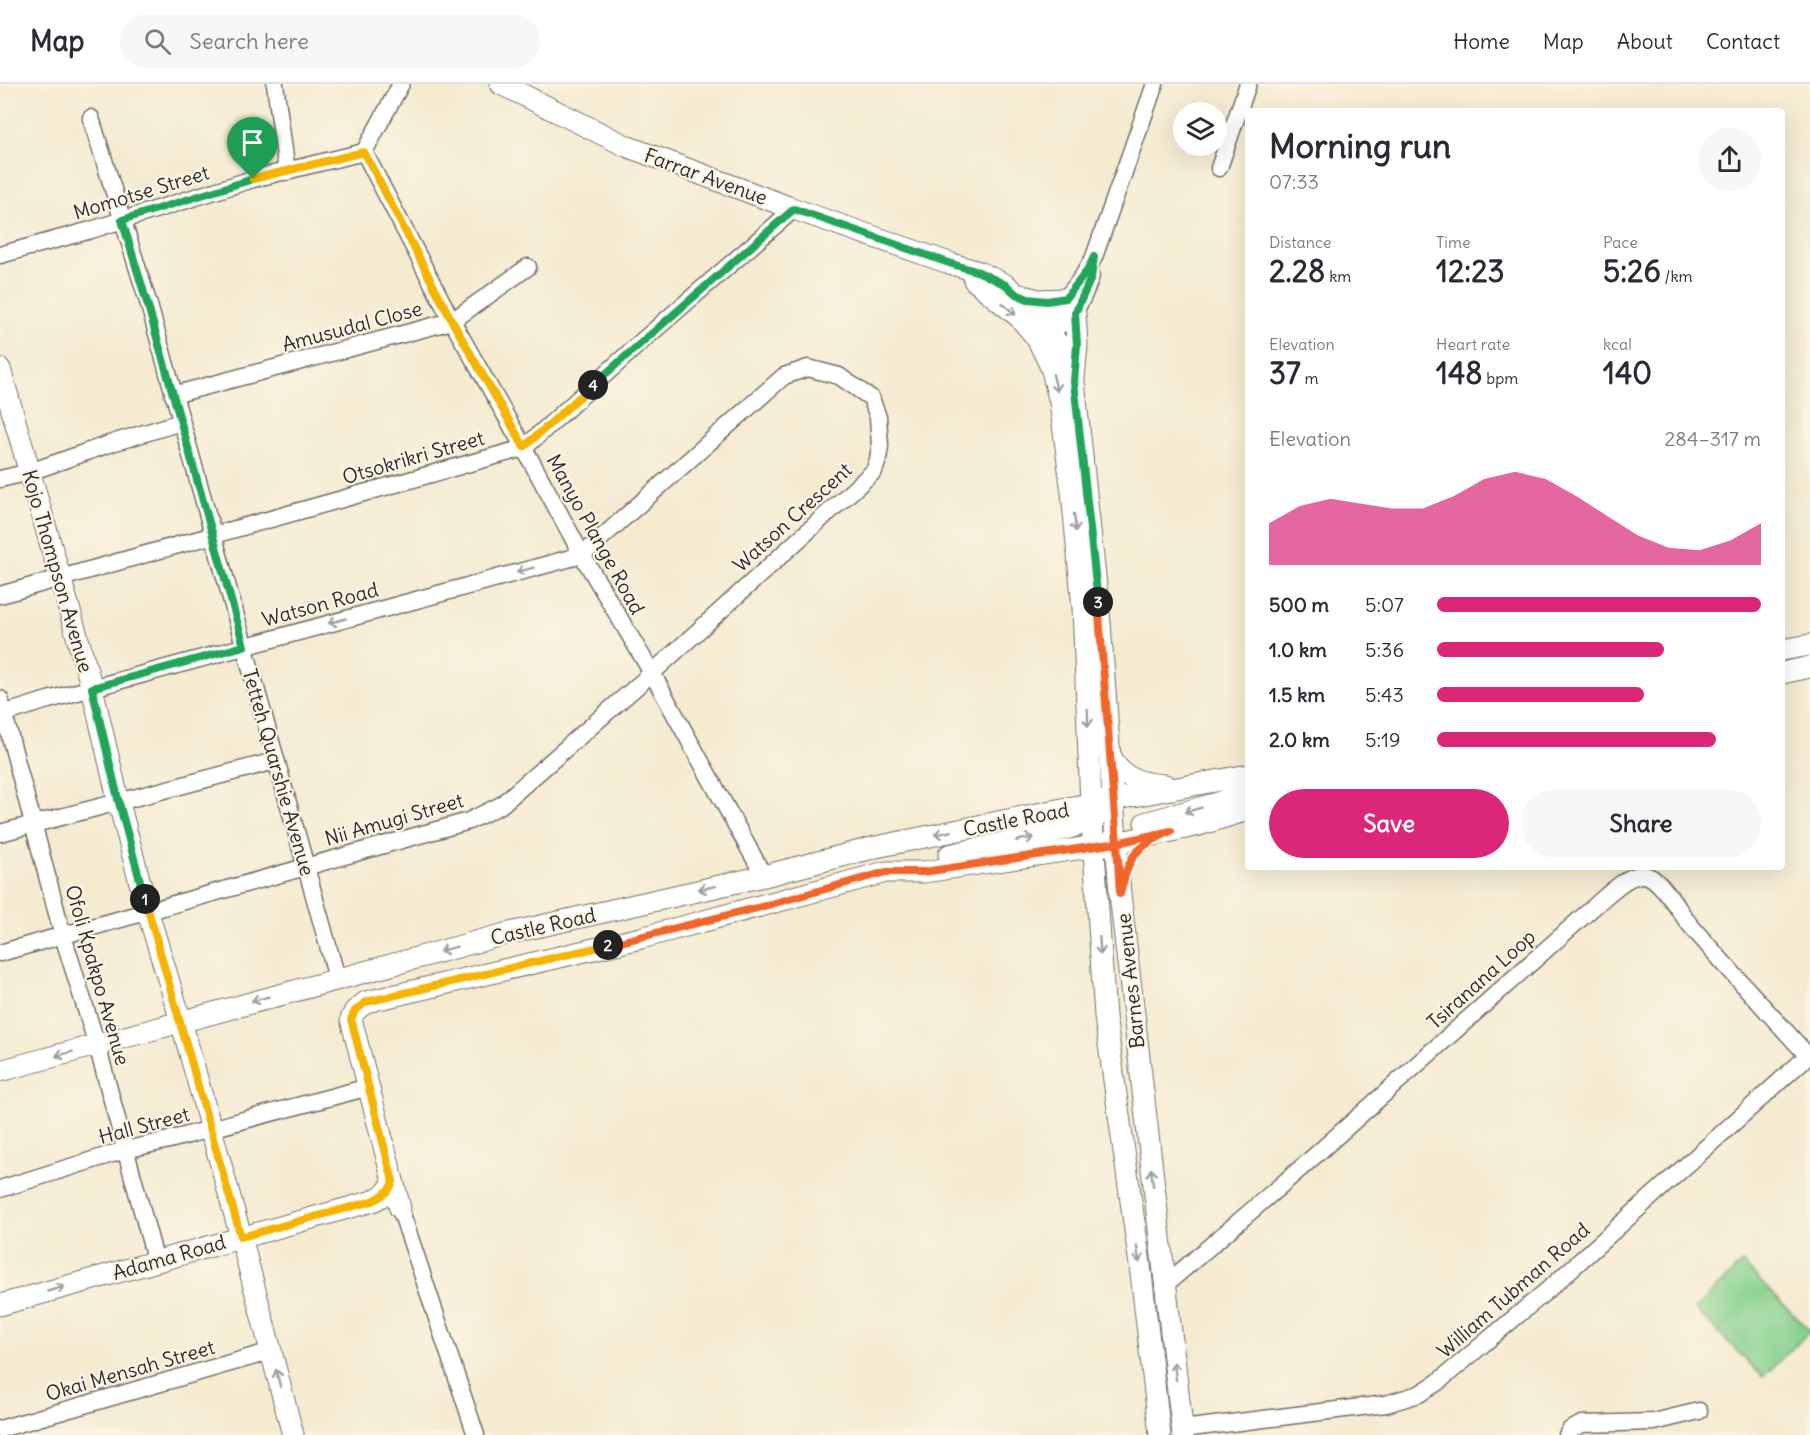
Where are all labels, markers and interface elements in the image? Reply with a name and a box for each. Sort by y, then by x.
search box [120,14,540,68]
text: Map [30,23,84,59]
icon: search [141,25,174,58]
text: Search here [189,27,309,55]
text: Home [1453,28,1510,55]
text: Map [1543,28,1584,55]
text: About [1617,28,1673,55]
text: Contact [1706,28,1780,55]
map controls [1173,102,1227,156]
button: layers [1173,102,1227,156]
pin [227,117,278,179]
text: Morning run [1269,125,1451,167]
icon: arrive [236,126,269,159]
button: share [1698,128,1761,191]
street label: Farrar Avenue [641,142,771,210]
street label: Momotse Street [70,159,212,225]
text: 07:33 [1269,169,1319,194]
text: Distance [1269,232,1331,252]
text: Time [1436,232,1471,252]
text: Pace [1603,232,1638,252]
text: 2.28 [1269,252,1325,290]
text: 12:23 [1436,252,1505,290]
text: 5:26 [1603,252,1661,290]
text: km [1325,266,1351,286]
text: /km [1661,266,1693,286]
street label: Amusudal Close [279,295,425,357]
one-way arrow [1001,302,1016,316]
text: Elevation [1269,334,1335,354]
text: Heart rate [1436,334,1510,354]
text: kcal [1603,334,1632,354]
text: 37 [1269,354,1301,392]
text: 148 [1436,354,1483,392]
text: 140 [1603,354,1652,392]
text: m [1301,368,1319,388]
text: bpm [1483,368,1518,388]
pin: 4 [578,370,608,400]
one-way arrow [1050,373,1062,392]
text: 4 [588,375,598,395]
street label: Otsokrikri Street [339,425,487,489]
text: Elevation [1269,426,1351,451]
text: 284–317 m [1664,426,1761,451]
street label: Manyo Plange Road [542,449,651,619]
street label: Watson Crescent [727,457,857,577]
street label: Kojo Thompson Avenue [17,467,99,675]
one-way arrow [1070,513,1081,533]
one-way arrow [516,565,535,577]
street label: Watson Road [259,576,381,632]
pin: 3 [1083,587,1113,617]
text: 3 [1093,592,1103,612]
text: 500 m [1269,592,1329,617]
text: 5:07 [1365,592,1404,617]
one-way arrow [328,616,347,628]
text: 1.0 km [1269,637,1327,662]
text: 5:36 [1365,637,1404,662]
street label: Tetteh Quarshie Avenue [237,666,321,878]
text: 1.5 km [1269,682,1325,707]
text: 5:43 [1365,682,1404,707]
one-way arrow [1082,707,1093,727]
text: 2.0 km [1269,727,1330,752]
text: 5:19 [1365,727,1400,752]
street label: Nii Amugi Street [322,787,466,851]
button: Save [1269,789,1509,858]
button: Share [1521,789,1761,858]
street label: Castle Road [961,796,1071,841]
one-way arrow [1184,805,1203,816]
one-way arrow [934,828,953,839]
one-way arrow [1015,833,1034,844]
street label: Ofoli Kpakpo Avenue [60,882,136,1068]
one-way arrow [698,883,717,895]
pin: 1 [130,884,160,914]
text: 1 [142,889,148,909]
street label: Castle Road [488,902,598,950]
street label: Barnes Avenue [1110,912,1150,1050]
street label: Tsiranana Loop [1422,924,1540,1034]
pin: 2 [593,930,623,960]
text: 2 [604,935,612,955]
one-way arrow [1095,936,1106,956]
one-way arrow [439,943,458,955]
one-way arrow [251,994,270,1005]
one-way arrow [55,1048,74,1060]
street label: Hall Street [96,1101,192,1149]
one-way arrow [1147,1168,1158,1188]
street label: William Tubman Road [1432,1217,1595,1363]
street label: Adama Road [109,1229,229,1285]
one-way arrow [1133,1244,1144,1264]
one-way arrow [46,1283,65,1295]
street label: Okai Mensah Street [43,1334,218,1406]
one-way arrow [1170,1361,1181,1381]
one-way arrow [272,1369,284,1388]

